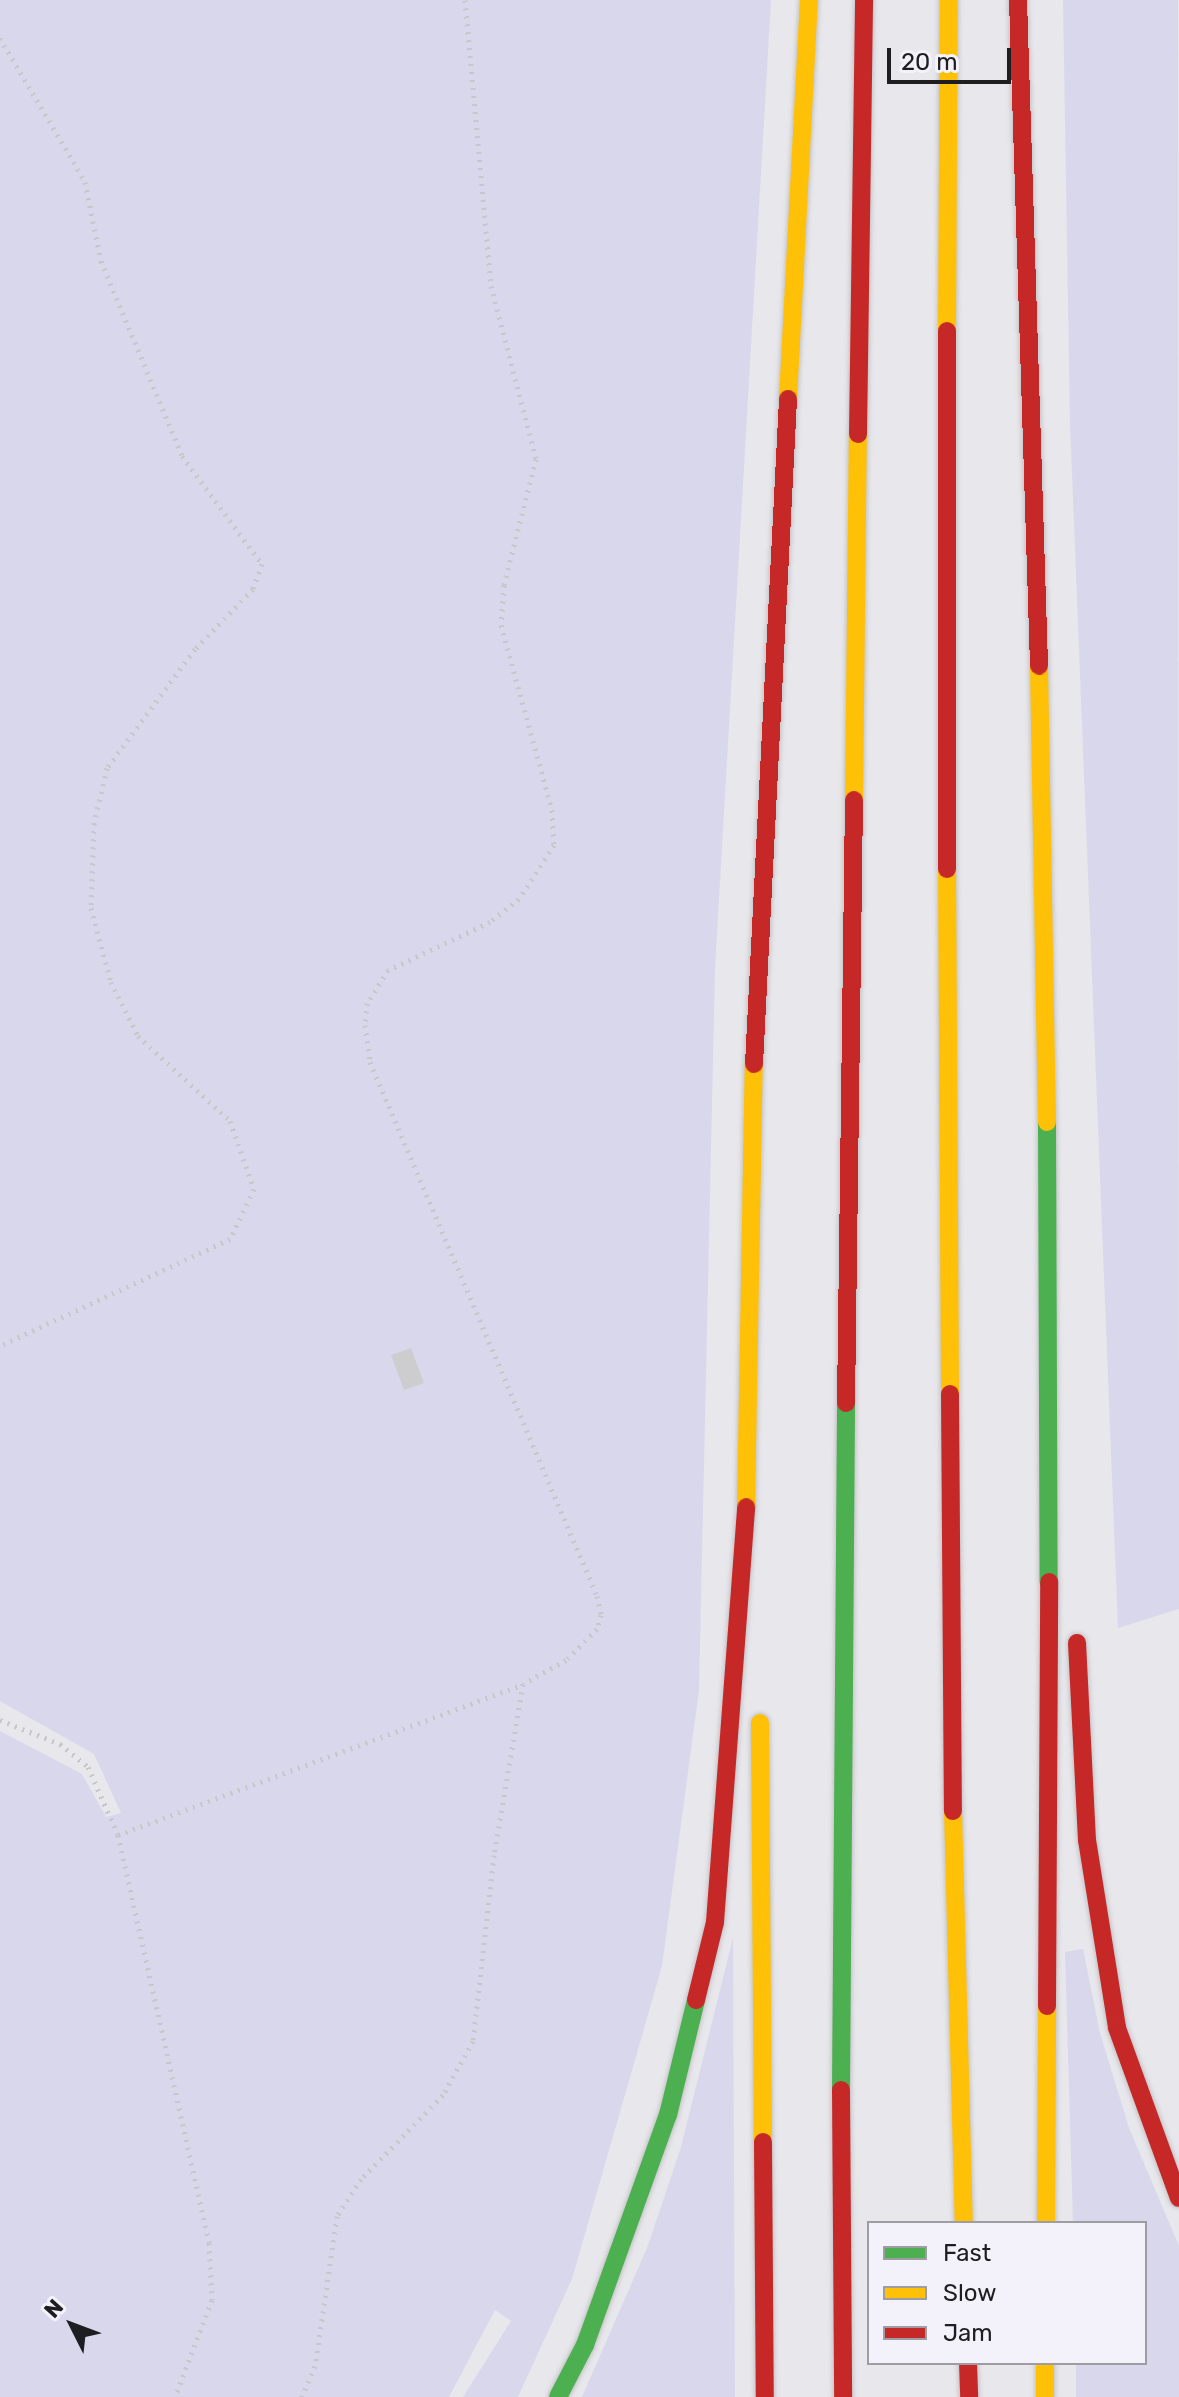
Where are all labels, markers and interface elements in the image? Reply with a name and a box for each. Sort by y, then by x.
scale bar [891,32,1015,82]
text: 20 m [901,48,958,76]
legend [867,2221,1147,2365]
text: Fast [943,2239,991,2267]
text: Slow [943,2279,996,2307]
north arrow [32,2285,112,2365]
text: N [38,2294,69,2324]
text: Jam [943,2319,993,2347]

